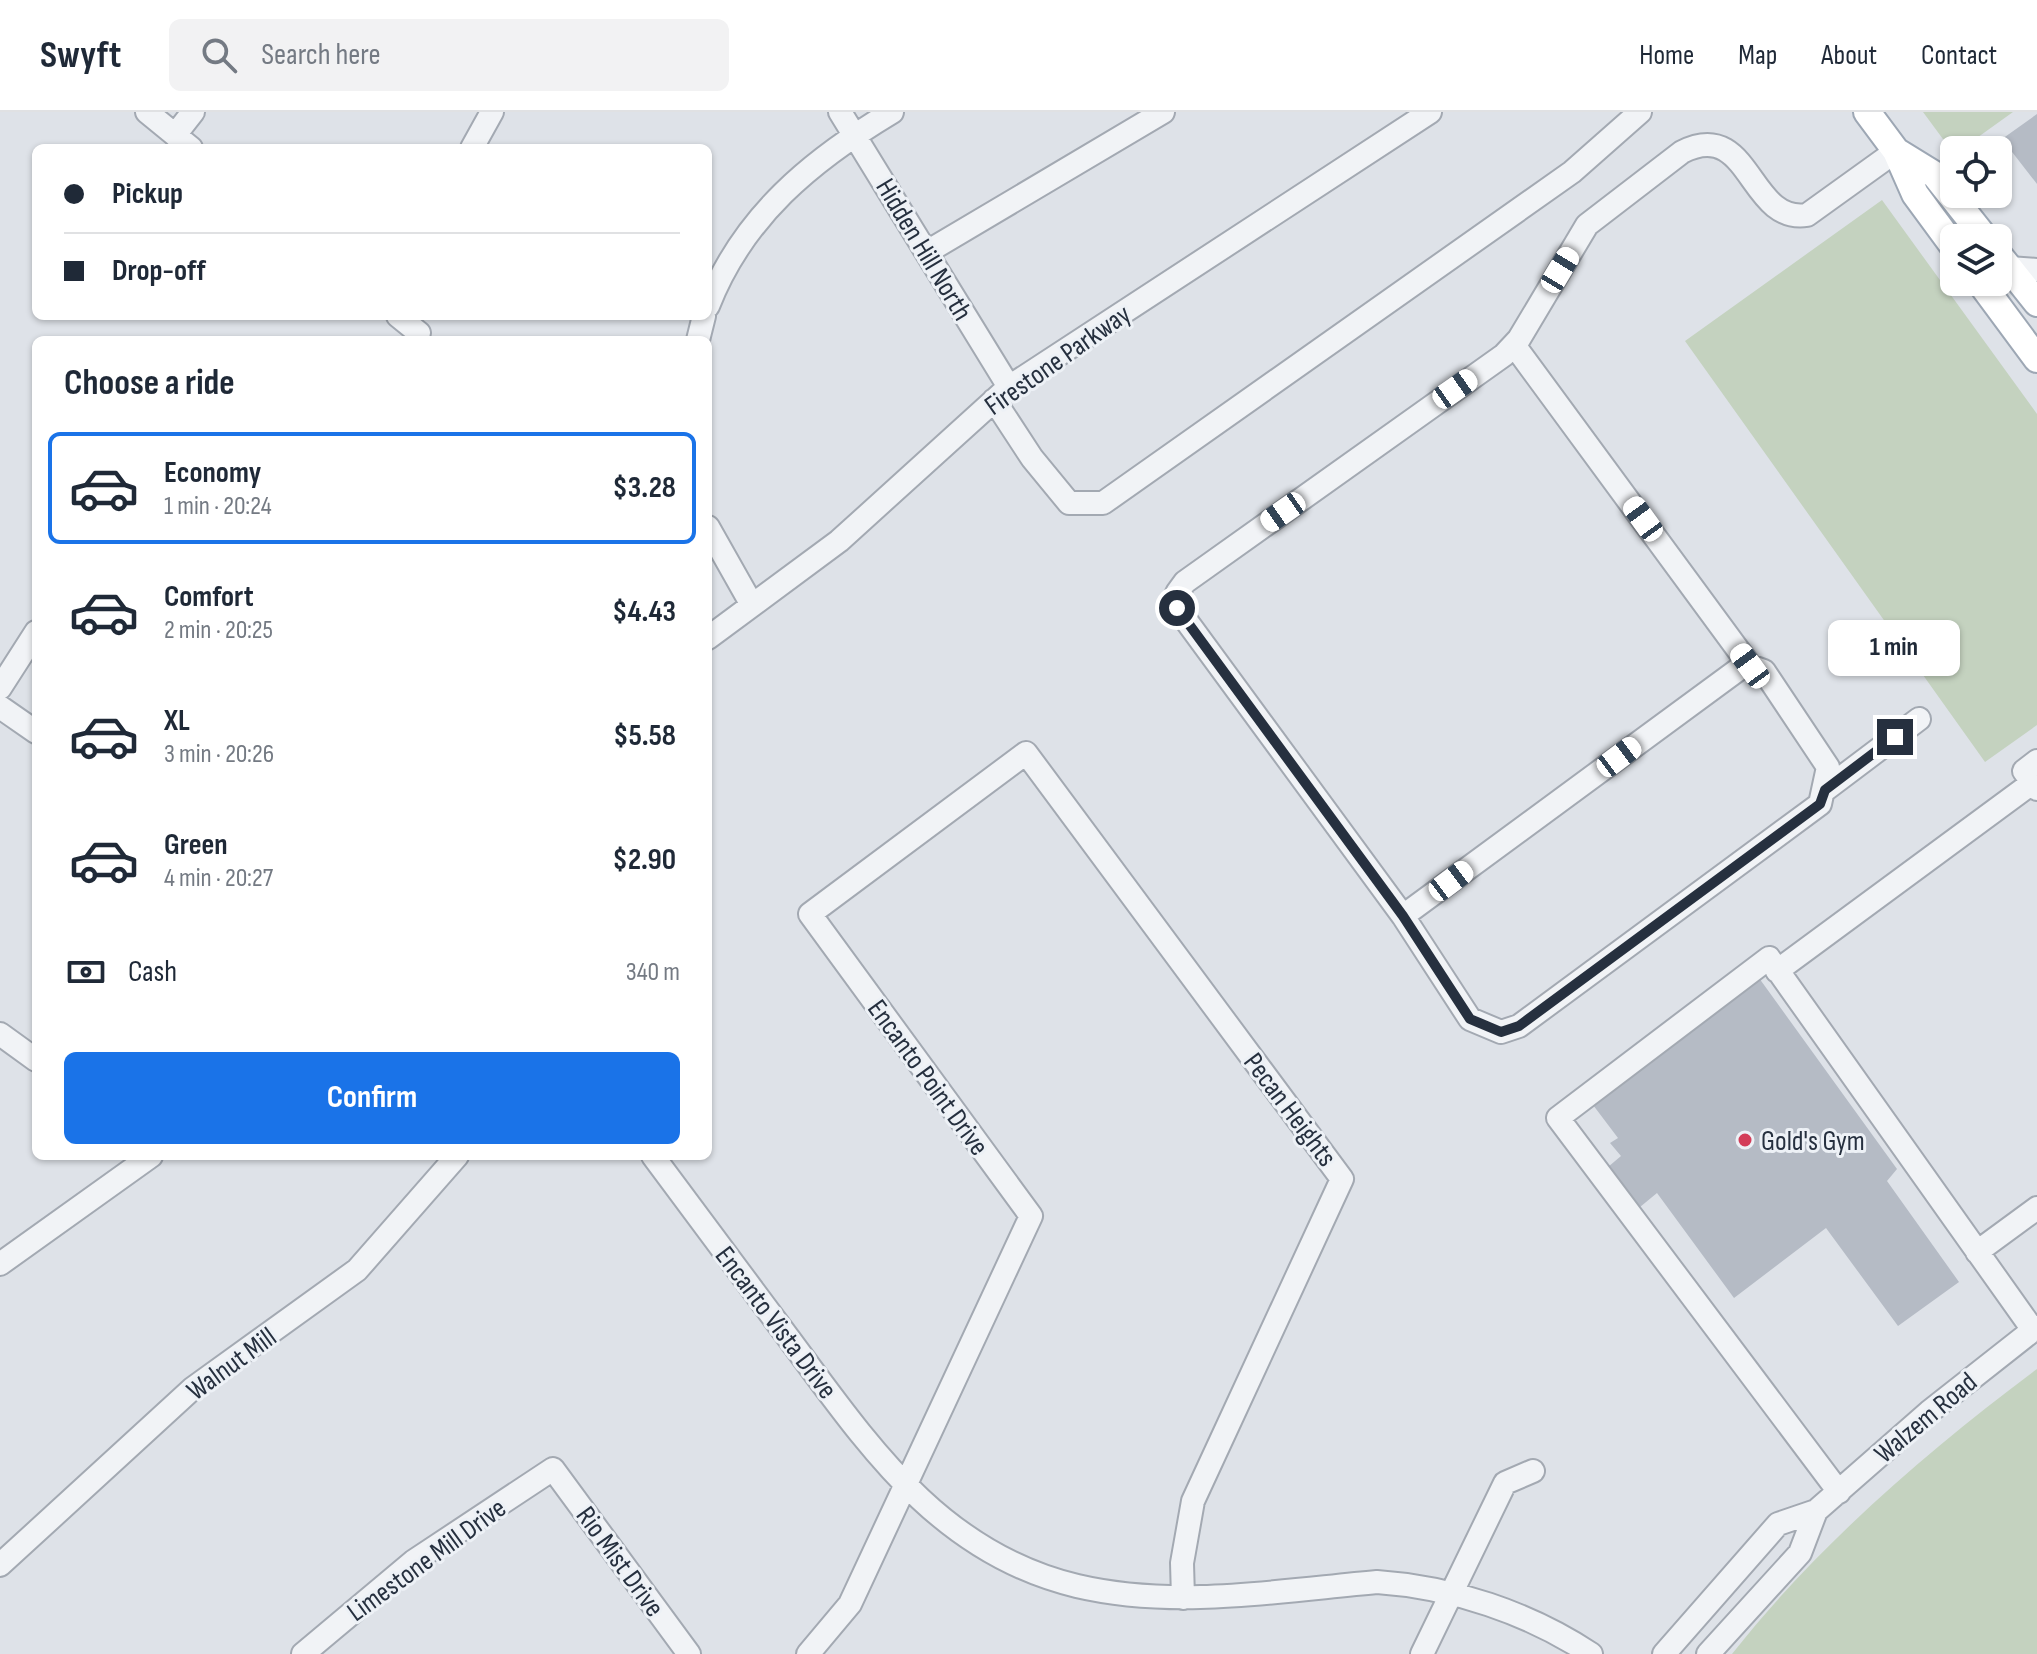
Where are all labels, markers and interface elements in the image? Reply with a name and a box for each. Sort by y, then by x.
search box [169,19,729,91]
text: Swyft [40,33,121,78]
icon: search [197,33,241,77]
text: Search here [261,37,381,73]
text: Home [1639,39,1694,72]
text: Map [1738,39,1777,72]
text: About [1821,39,1877,72]
text: Contact [1921,39,1997,72]
map controls [1940,136,2012,296]
button: locate [1940,136,2012,208]
street label: Hidden Hill North [868,173,979,327]
text: Pickup [112,176,183,212]
button: layers [1940,224,2012,296]
car [1537,243,1583,297]
text: Drop-off [112,253,206,289]
street label: Firestone Parkway [979,298,1137,423]
text: Choose a ride [64,362,235,405]
car [1428,365,1482,413]
icon: car [68,452,140,524]
text: Economy [164,455,261,491]
text: $3.28 [612,470,676,506]
car [1256,488,1310,536]
text: 1 min · 20:24 [164,491,272,522]
car [1619,493,1667,545]
icon: car [68,576,140,648]
text: Comfort [164,579,254,615]
route start [1159,590,1195,626]
text: $4.43 [612,594,676,630]
text: 2 min · 20:25 [164,615,273,646]
callout: 1 min [1829,621,1961,677]
text: 1 min [1870,632,1918,663]
car [1726,640,1774,692]
icon: car [68,700,140,772]
text: XL [164,703,190,739]
text: $5.58 [613,718,676,754]
route end [1877,719,1913,755]
car [1593,733,1645,781]
text: 3 min · 20:26 [164,739,274,770]
icon: car [68,824,140,896]
text: Green [164,827,228,863]
text: $2.90 [613,842,676,878]
car [1425,857,1477,905]
text: 4 min · 20:27 [164,863,273,894]
icon: cash [64,950,108,994]
text: Cash [128,954,177,990]
text: 340 m [626,957,680,988]
street label: Encanto Point Drive [860,994,995,1162]
street label: Pecan Heights [1236,1047,1343,1173]
button: Confirm [64,1052,680,1144]
place label: Gold's Gym [1761,1125,1865,1158]
marker: Gold's Gym [1736,1131,1754,1149]
street label: Encanto Vista Drive [708,1240,844,1406]
street label: Walnut Mill [181,1321,283,1408]
street label: Walzem Road [1868,1366,1984,1470]
street label: Limestone Mill Drive [341,1492,513,1629]
street label: Rio Mist Drive [569,1500,671,1623]

